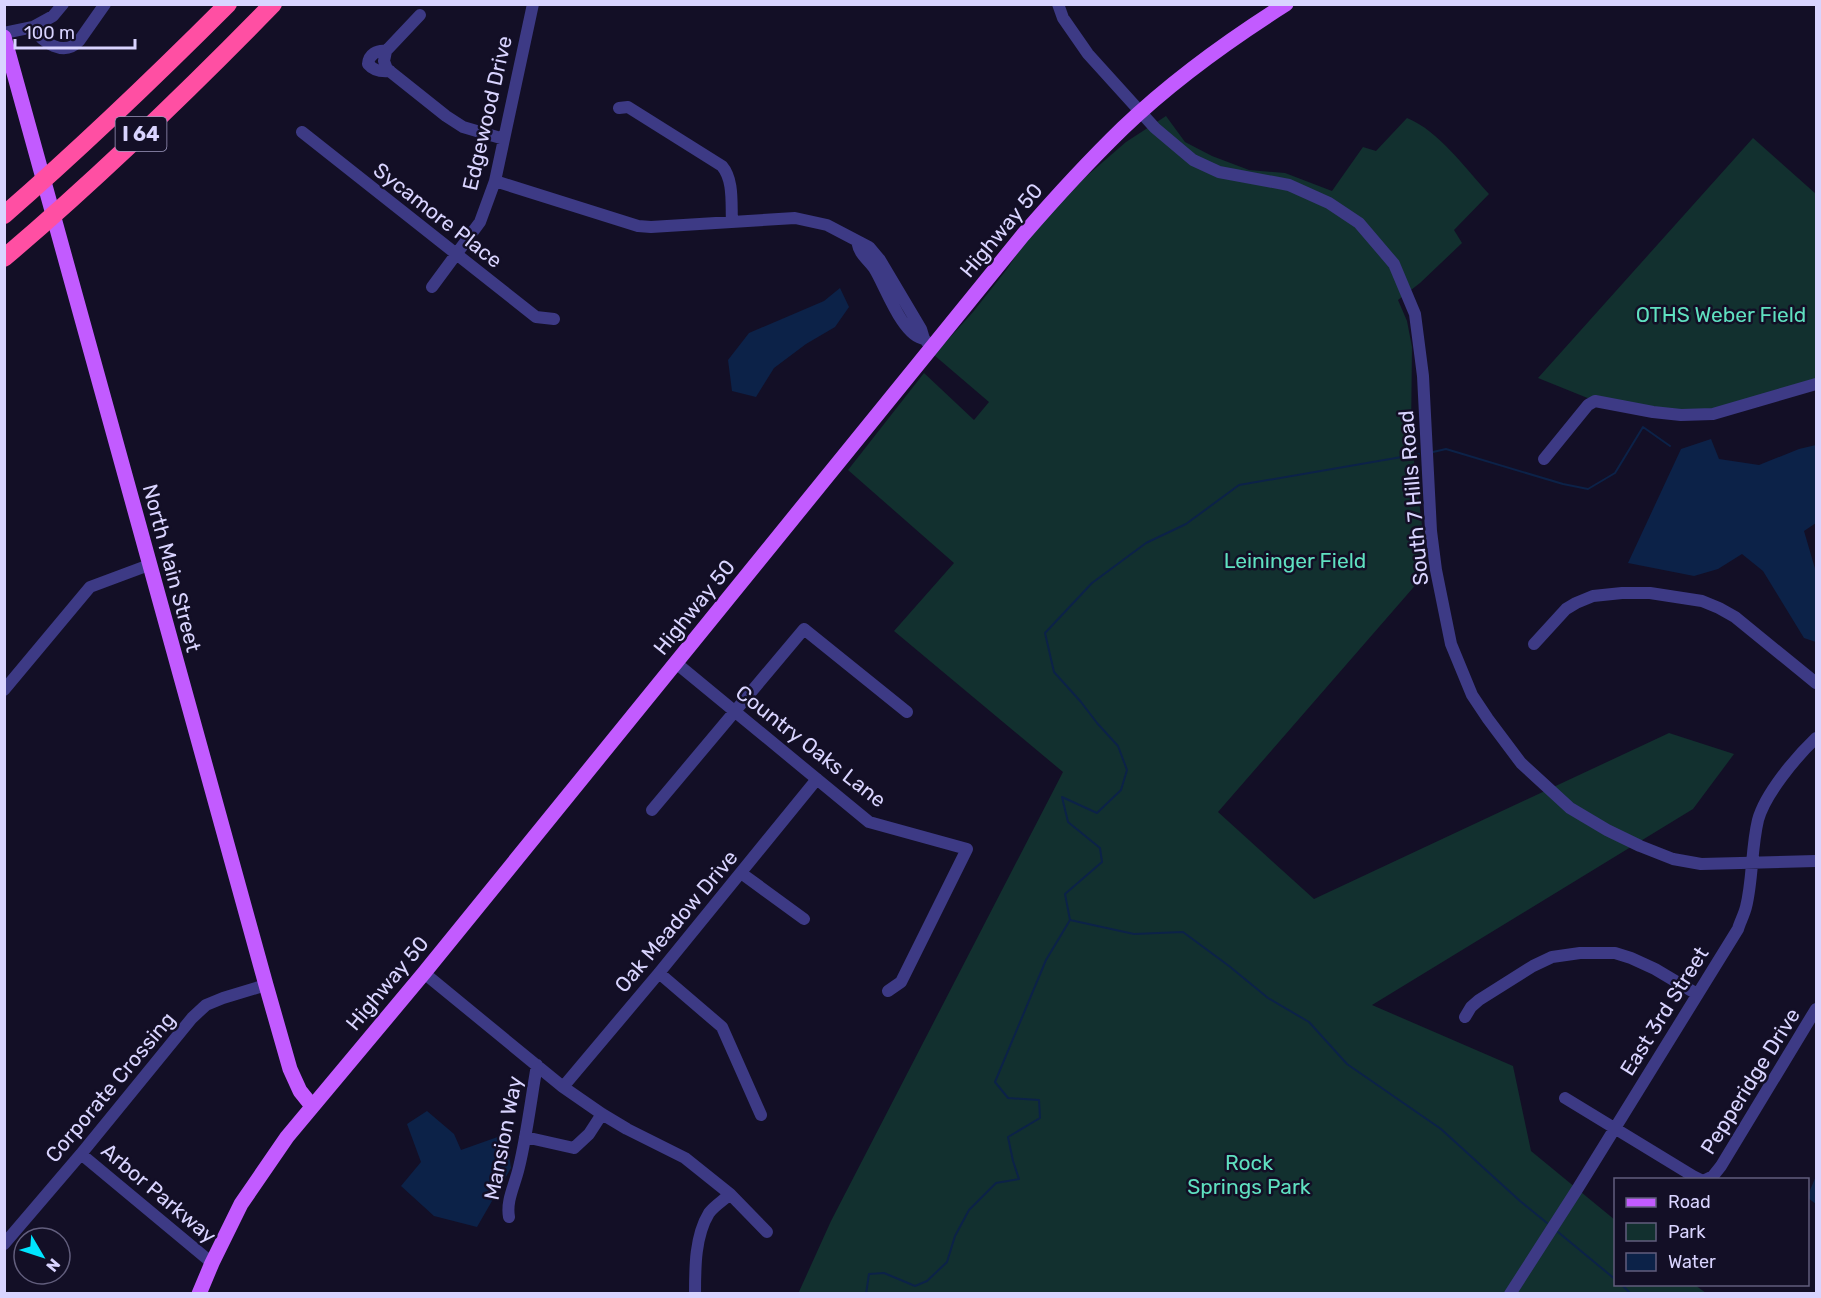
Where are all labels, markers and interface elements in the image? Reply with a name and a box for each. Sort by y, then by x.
scale bar [15,12,135,50]
text: 100 m [24,22,75,44]
street label: Edgewood Drive [457,33,517,193]
road number: I 64 [116,117,166,151]
street label: Sycamore Place [369,157,507,273]
street label: Highway 50 [954,178,1048,282]
park label: OTHS Weber Field [1636,302,1806,327]
street label: South 7 Hills Road [1393,409,1433,587]
street label: North Main Street [138,481,206,655]
park label: Leininger Field [1224,548,1366,573]
street label: Highway 50 [648,554,740,660]
street label: Country Oaks Lane [731,680,891,812]
street label: Oak Meadow Drive [609,845,743,997]
street label: Highway 50 [340,931,434,1035]
street label: East 3rd Street [1614,942,1714,1080]
street label: Pepperidge Drive [1695,1003,1805,1159]
street label: Corporate Crossing [40,1007,180,1167]
street label: Mansion Way [479,1074,527,1202]
street label: Arbor Parkway [96,1138,222,1249]
park label: Rock Springs Park [1187,1150,1311,1199]
legend [1614,1178,1809,1286]
text: Road [1668,1191,1711,1213]
text: Park [1668,1221,1706,1243]
north arrow [12,1226,72,1286]
text: Water [1668,1251,1716,1273]
text: N [42,1255,64,1276]

